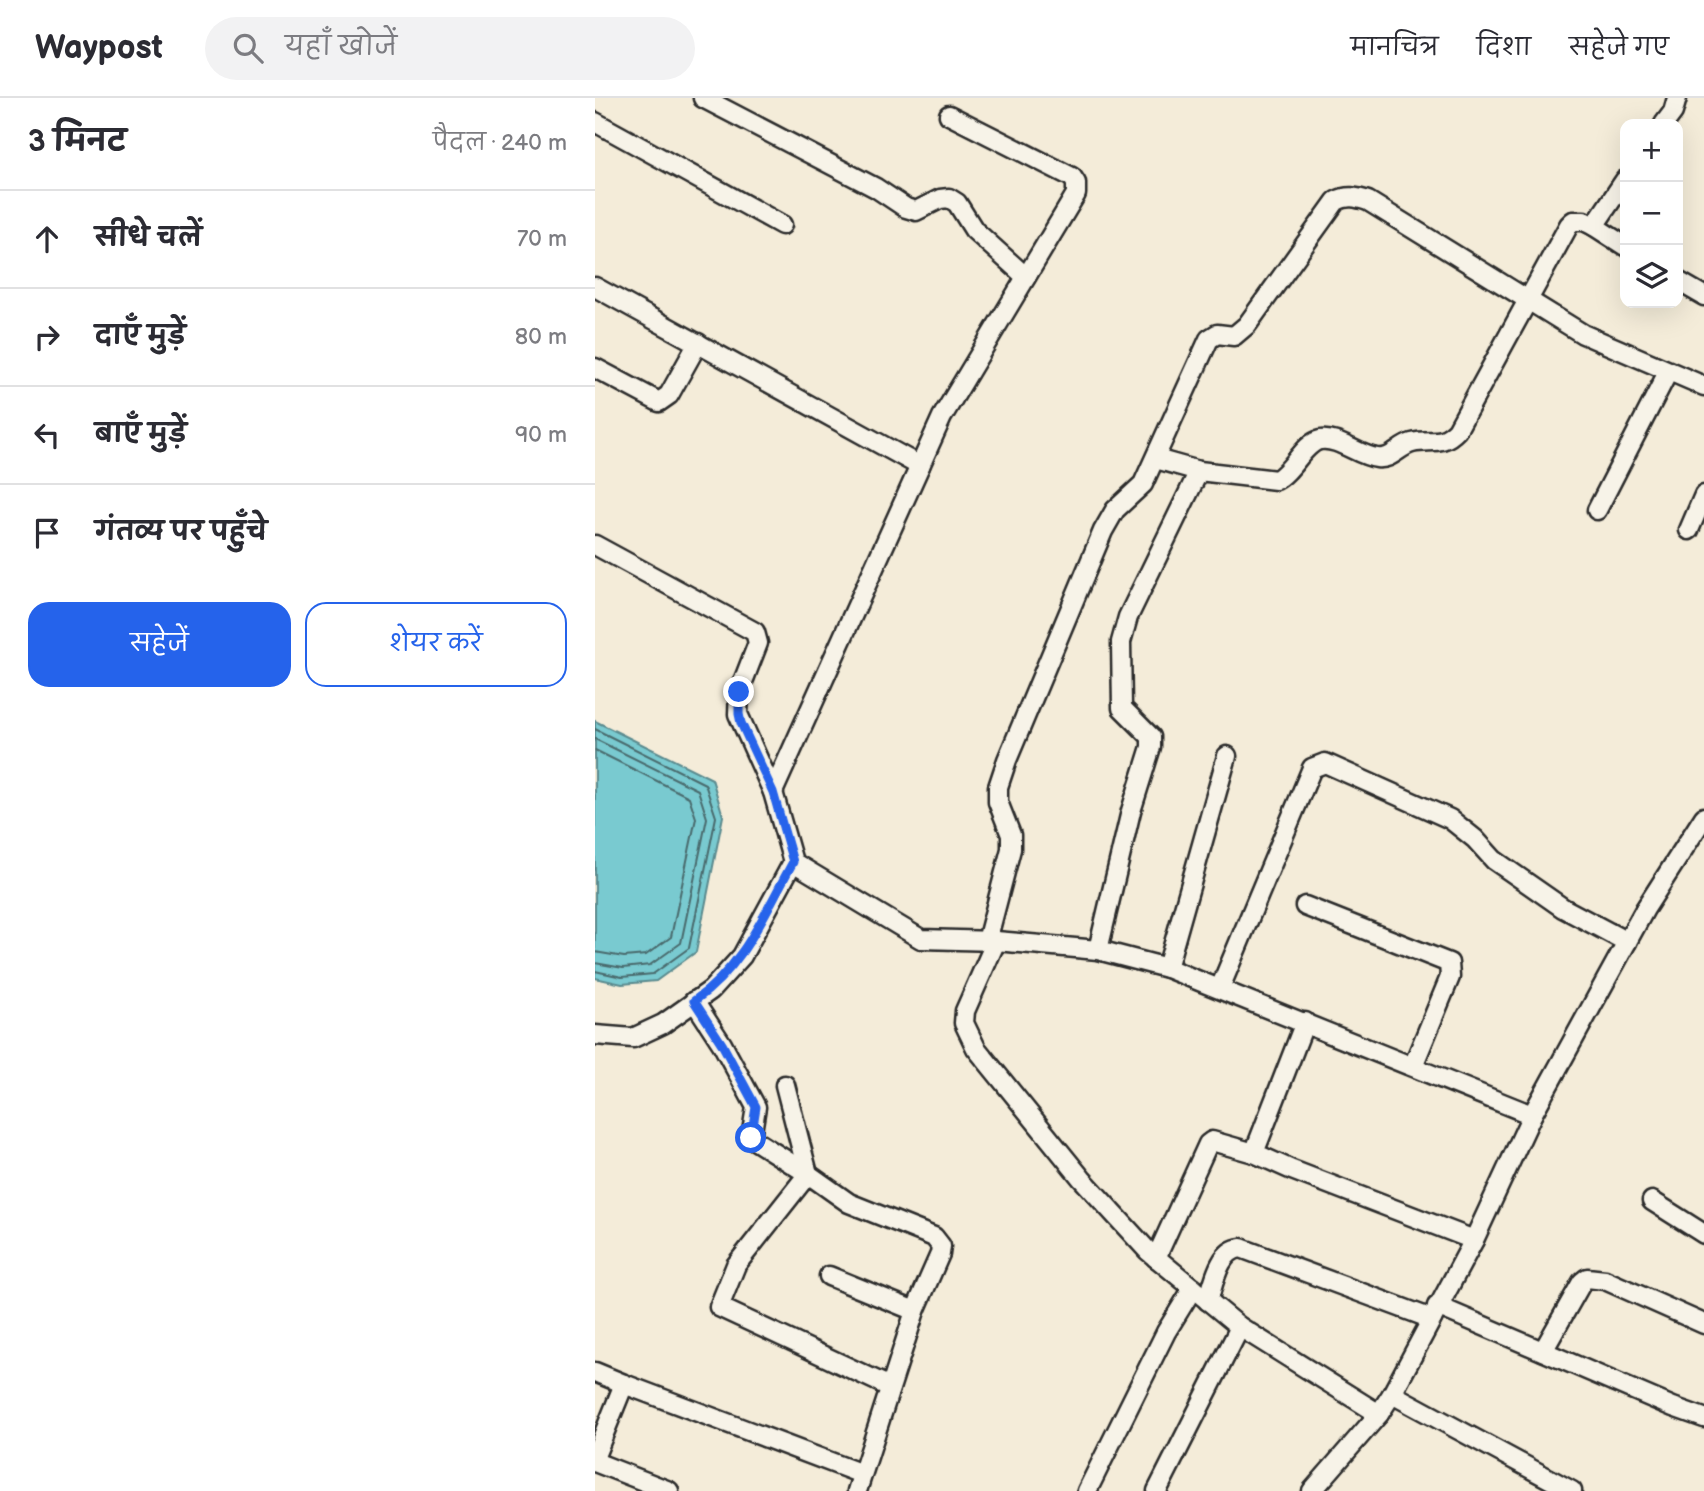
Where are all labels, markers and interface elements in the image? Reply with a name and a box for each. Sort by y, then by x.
search box [205,17,695,80]
text: Waypost [35,28,163,68]
icon: search [229,29,267,67]
text: यहाँ खोजें [285,32,397,63]
text: मानचित्र [1351,33,1439,62]
text: दिशा [1477,33,1531,62]
text: सहेजे गए [1569,33,1669,62]
map controls [1620,119,1683,308]
button: + [1620,119,1683,182]
text: 3 मिनट [28,124,126,160]
text: पैदल · 240 m [433,129,567,157]
button: − [1620,182,1683,245]
icon: ahead [28,220,66,258]
text: सीधे चलें [95,223,202,254]
text: 70 m [517,225,567,253]
button: layers [1620,245,1683,308]
icon: right [28,318,66,356]
text: दाएँ मुड़ें [95,321,186,352]
text: 80 m [515,323,567,351]
icon: left [28,416,66,454]
text: बाएँ मुड़ें [95,419,187,450]
text: 90 m [515,421,567,449]
icon: arrive [28,514,66,552]
text: गंतव्य पर पहुँचे [95,517,267,548]
button: सहेजें [28,602,291,687]
button: शेयर करें [305,602,567,687]
route end [723,676,754,707]
route start [735,1122,766,1153]

